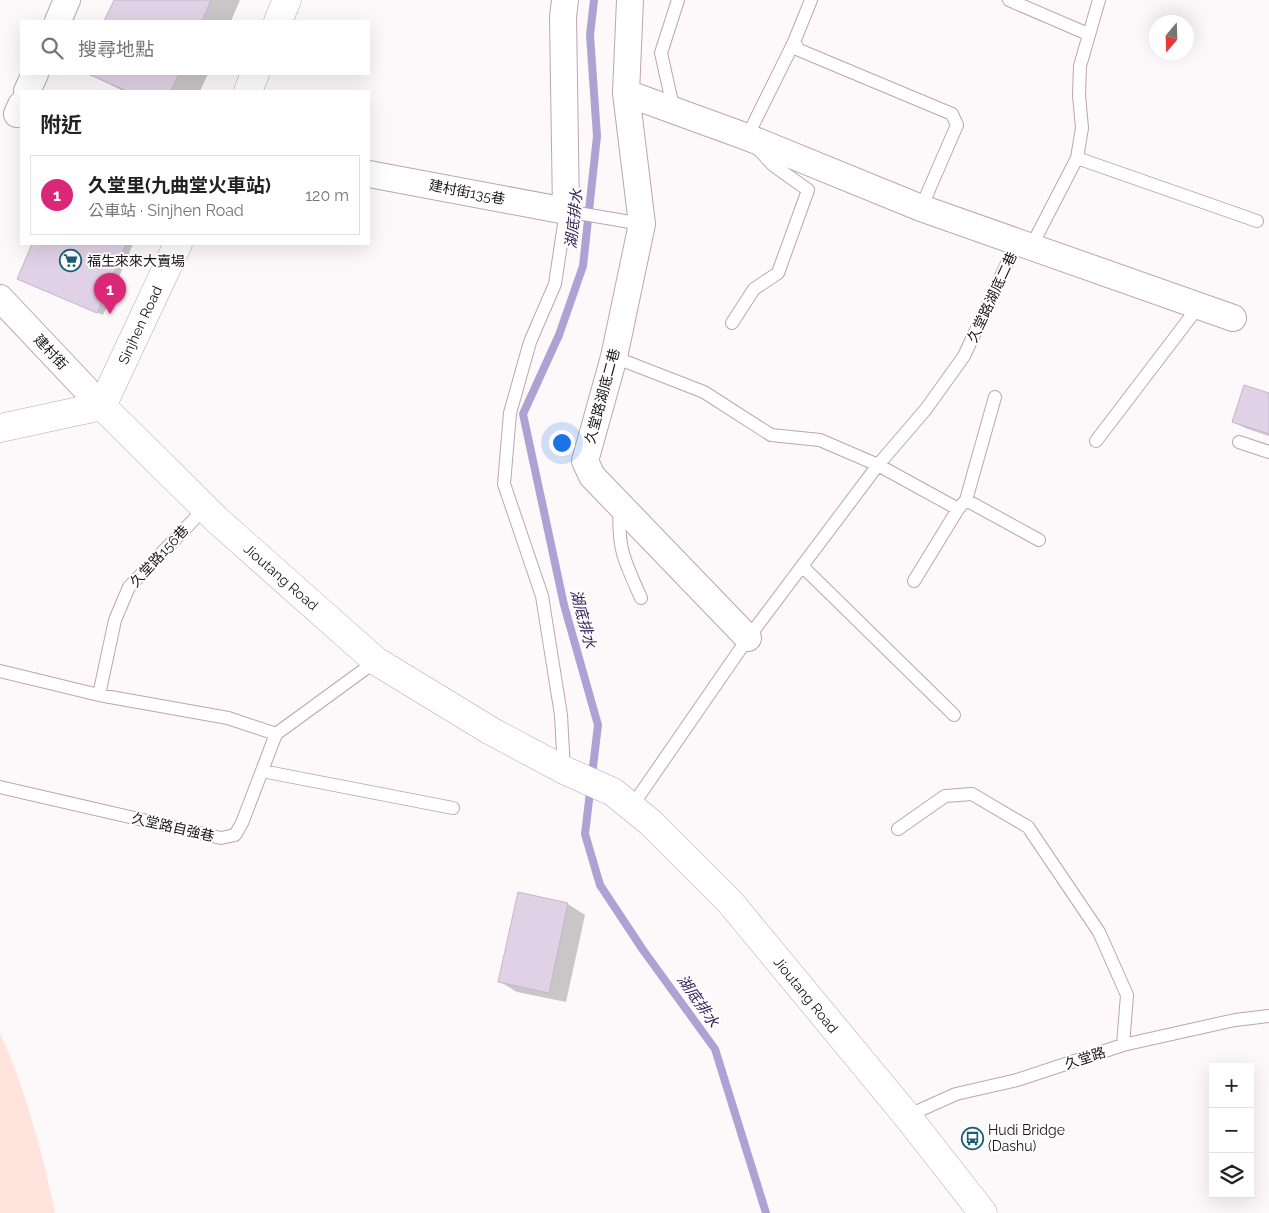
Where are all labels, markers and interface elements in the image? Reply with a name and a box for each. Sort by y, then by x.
north arrow [1149,15,1194,60]
search box [20,20,370,75]
icon: search [38,34,66,62]
text: 搜尋地點 [78,38,154,60]
text: 附近 [40,112,82,137]
text: 久堂里(九曲堂火車站) [88,174,271,196]
street label: 建村街135巷 [428,177,506,207]
text: 1 [53,186,61,205]
text: 120 m [305,186,349,205]
water label: 湖底排水 [562,187,586,250]
text: 公車站 · Sinjhen Road [88,201,244,220]
supermarket icon: 福生來來大賣場 [59,249,83,273]
street label: 久堂路湖底二巷 [964,249,1020,345]
place label: 福生來來大賣場 [87,253,185,269]
pin: 1 [94,273,126,314]
street label: Sinjhen Road [115,283,165,367]
street label: 建村街 [31,331,71,373]
street label: 久堂路湖底二巷 [582,347,622,445]
your location [549,430,575,456]
street label: 久堂路156巷 [127,522,191,590]
street label: Jioutang Road [241,541,321,613]
water label: 湖底排水 [567,588,600,651]
street label: 久堂路自強巷 [130,810,216,844]
street label: Jioutang Road [771,954,841,1036]
water label: 湖底排水 [673,971,723,1032]
street label: 久堂路 [1063,1044,1107,1072]
map controls [1209,1063,1254,1198]
button: + [1209,1063,1254,1108]
button: − [1209,1108,1254,1153]
place label: Hudi Bridge (Dashu) [988,1122,1065,1154]
bus stop icon: Hudi Bridge (Dashu) [960,1126,984,1150]
button: layers [1209,1153,1254,1198]

